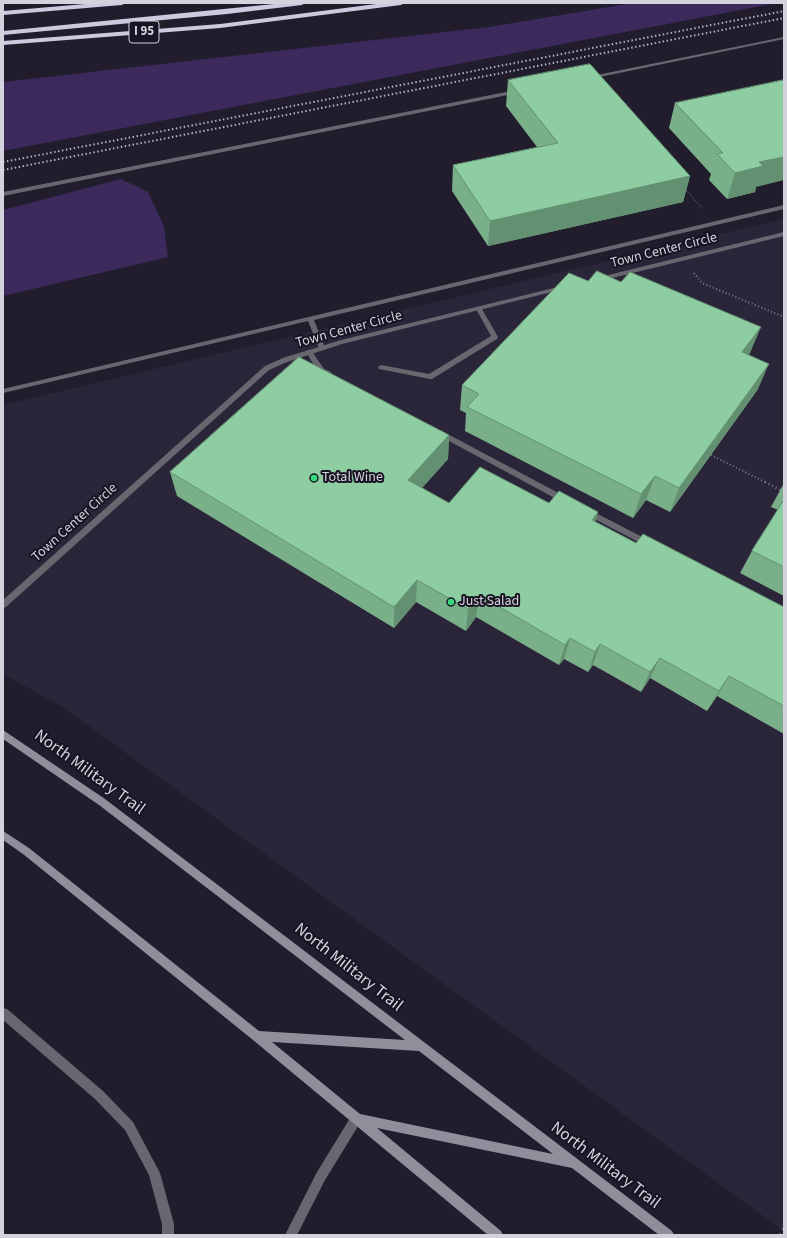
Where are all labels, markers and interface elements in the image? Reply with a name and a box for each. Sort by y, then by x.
road number: I 95 [129,21,159,43]
street label: Town Center Circle [609,230,719,272]
street label: Town Center Circle [294,308,404,352]
place label: Total Wine [322,470,383,486]
marker: Total Wine [309,473,319,483]
street label: Town Center Circle [29,480,121,566]
place label: Just Salad [459,594,519,610]
marker: Just Salad [446,597,456,607]
street label: North Military Trail [30,726,148,820]
street label: North Military Trail [290,919,406,1017]
street label: North Military Trail [546,1118,664,1214]

